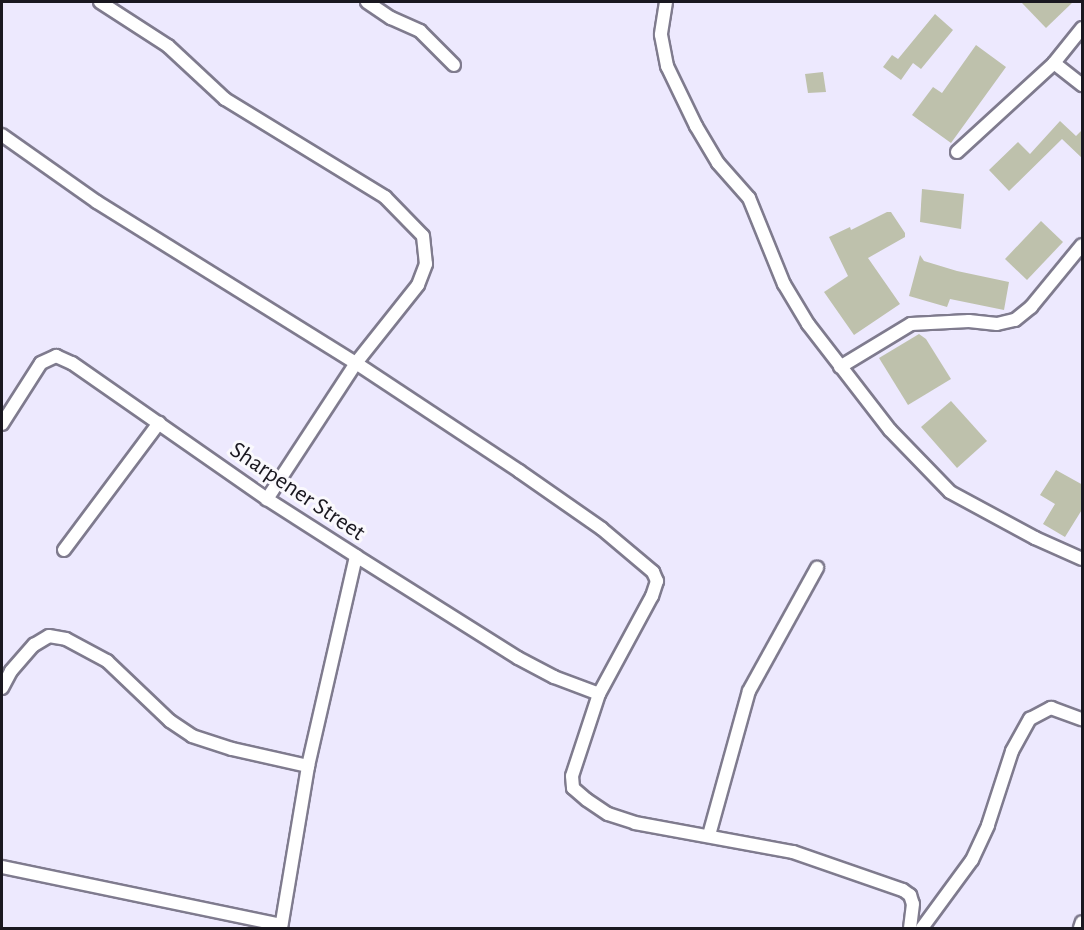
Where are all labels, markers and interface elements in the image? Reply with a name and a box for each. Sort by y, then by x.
street label: Sharpener Street [224,436,370,548]

